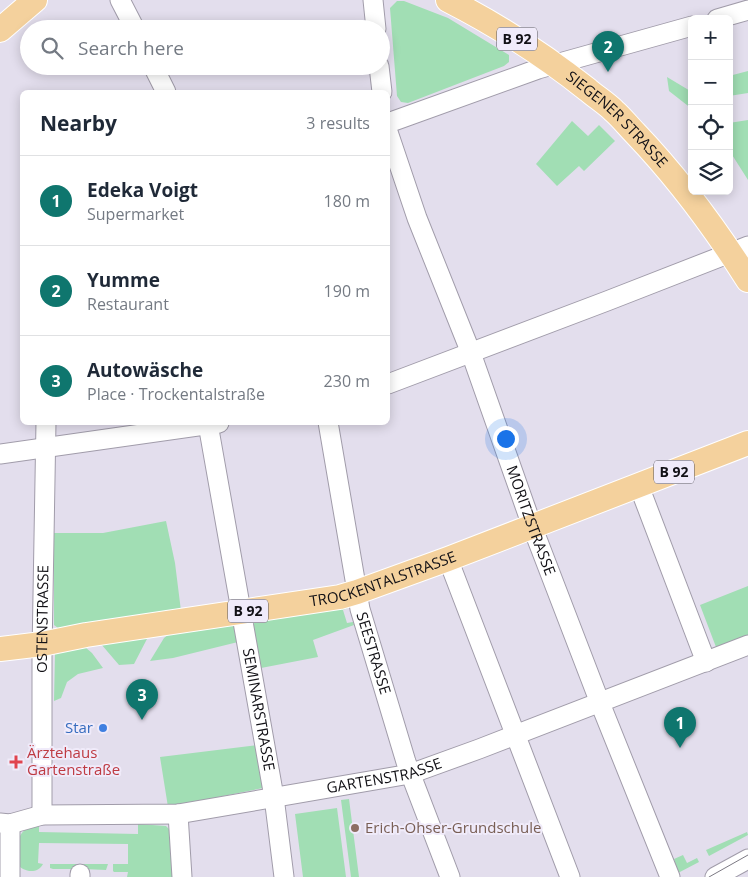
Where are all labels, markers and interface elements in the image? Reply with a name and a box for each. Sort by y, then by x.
map controls [688,15,733,195]
button: + [688,15,733,60]
search box [20,20,390,75]
road number: B 92 [497,28,537,50]
pin: 2 [592,31,624,72]
icon: search [38,34,66,62]
text: Search here [78,35,184,61]
button: − [688,60,733,105]
street label: SIEGENER STRASSE [563,66,673,171]
button: locate [688,105,733,150]
text: Nearby [40,109,117,137]
text: 3 results [306,112,370,134]
button: layers [688,150,733,195]
text: Edeka Voigt [87,177,198,203]
text: 1 [51,190,61,212]
text: 180 m [324,190,370,212]
text: Supermarket [87,203,184,225]
text: Yumme [87,267,160,293]
text: 2 [51,280,61,302]
text: 190 m [324,280,370,302]
text: Restaurant [87,293,169,315]
text: Autowäsche [87,357,203,383]
text: 3 [51,370,61,392]
text: 230 m [324,370,370,392]
text: Place · Trockentalstraße [87,383,265,405]
your location [493,426,519,452]
road number: B 92 [654,461,694,484]
street label: MORITZSTRASSE [502,463,561,578]
street label: TROCKENTALSTRASSE [308,546,459,610]
street label: OSTENSTRASSE [31,565,53,673]
road number: B 92 [228,600,268,622]
street label: SEESTRASSE [352,609,396,697]
street label: SEMINARSTRASSE [239,646,280,772]
pin: 3 [126,679,158,720]
pin: 1 [664,707,696,748]
place label: Star [65,717,93,737]
marker: Star [97,722,109,734]
place label: Ärztehaus Gartenstraße [27,742,120,779]
street label: GARTENSTRASSE [325,752,444,797]
marker: Ärztehaus Gartenstraße [9,755,23,769]
place label: Erich-Ohser-Grundschule [365,817,541,837]
marker: Erich-Ohser-Grundschule [349,822,361,834]

